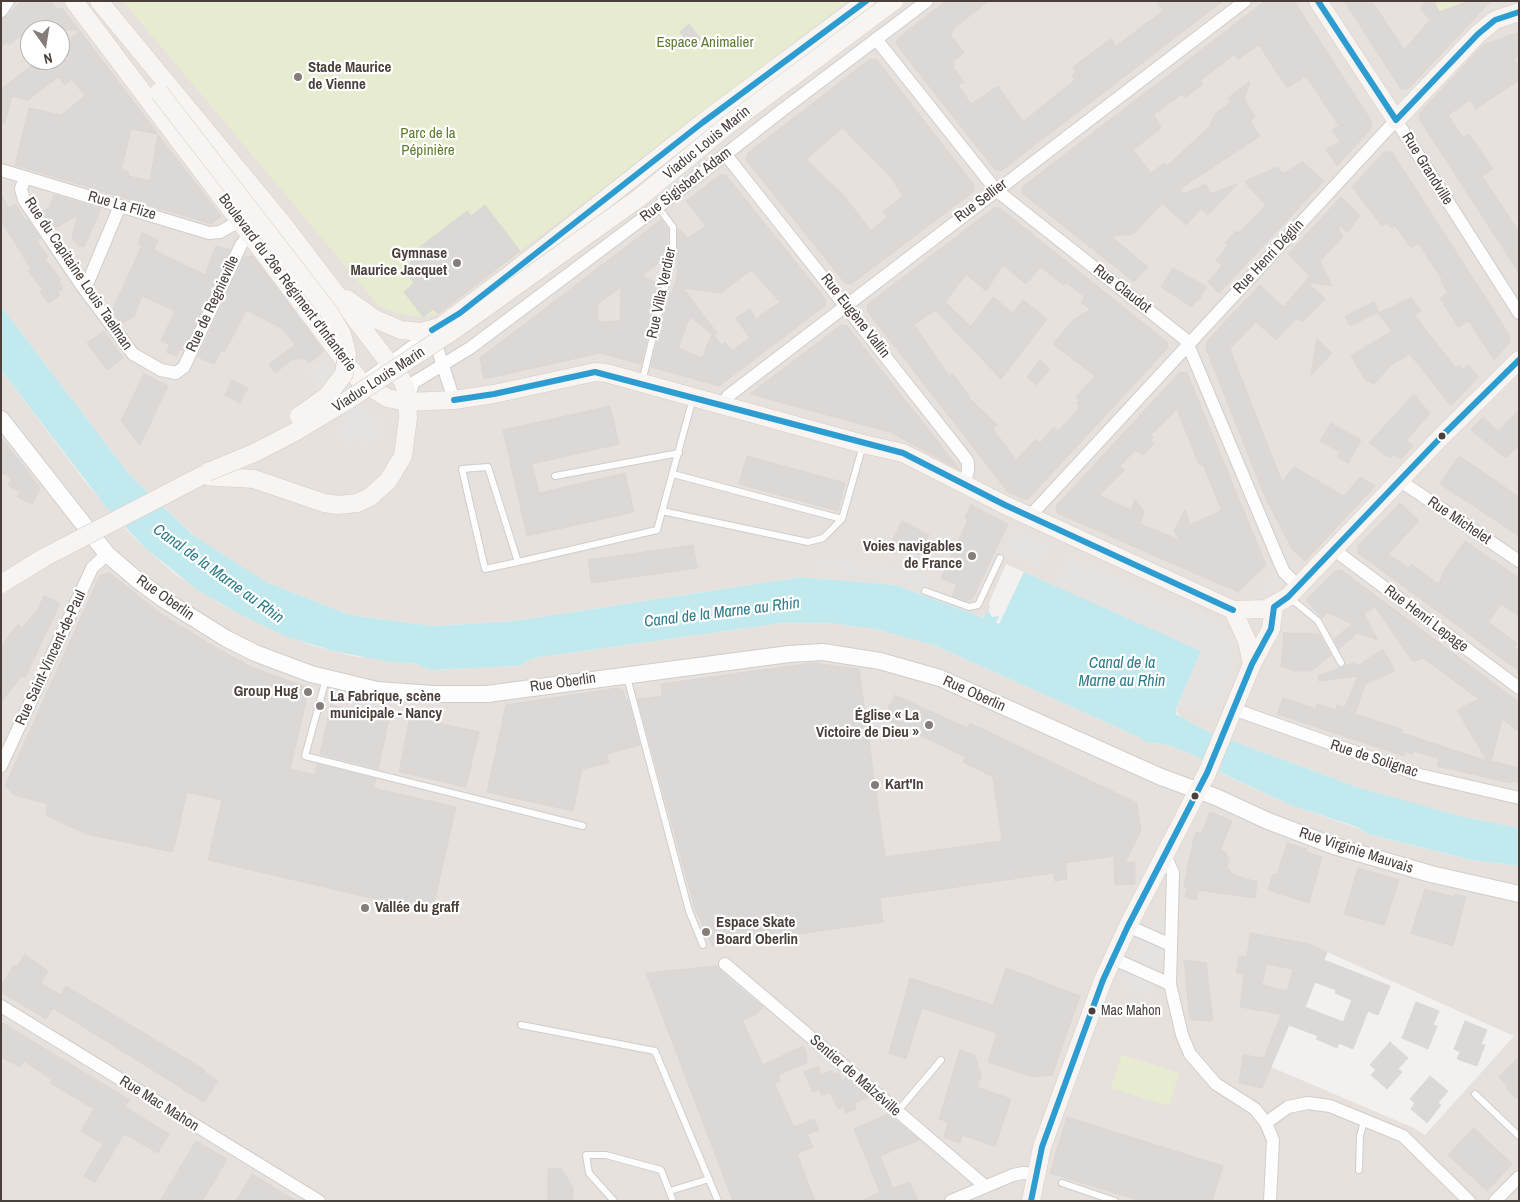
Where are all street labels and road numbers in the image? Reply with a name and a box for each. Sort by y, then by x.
street label: Viaduc Louis Marin [660,103,754,183]
street label: Rue Grandville [1398,129,1456,209]
street label: Rue Sigisbert Adam [637,144,735,226]
street label: Rue Sellier [951,176,1011,226]
street label: Rue La Flize [86,188,158,224]
street label: Boulevard du 26e Régiment d'Infanterie [214,191,360,375]
street label: Rue du Capitaine Louis Taelman [20,194,136,354]
street label: Rue Henri Déglin [1230,216,1308,298]
street label: Rue Villa Verdier [644,246,680,340]
street label: Rue de Regnieville [183,253,243,355]
street label: Rue Claudot [1090,261,1154,317]
street label: Rue Eugène Vallin [817,270,893,362]
street label: Viaduc Louis Marin [329,343,429,417]
street label: Rue Michelet [1424,493,1494,549]
street label: Rue Oberlin [133,572,197,624]
street label: Rue Henri Lepage [1380,582,1472,656]
street label: Rue Saint-Vincent-de-Paul [12,588,90,728]
street label: Rue Oberlin [529,669,597,697]
street label: Rue Oberlin [940,672,1008,716]
street label: Rue de Solignac [1328,736,1420,782]
street label: Rue Virginie Mauvais [1297,824,1415,878]
street label: Sentier de Malzéville [806,1032,904,1120]
street label: Rue Mac Mahon [116,1072,202,1136]

